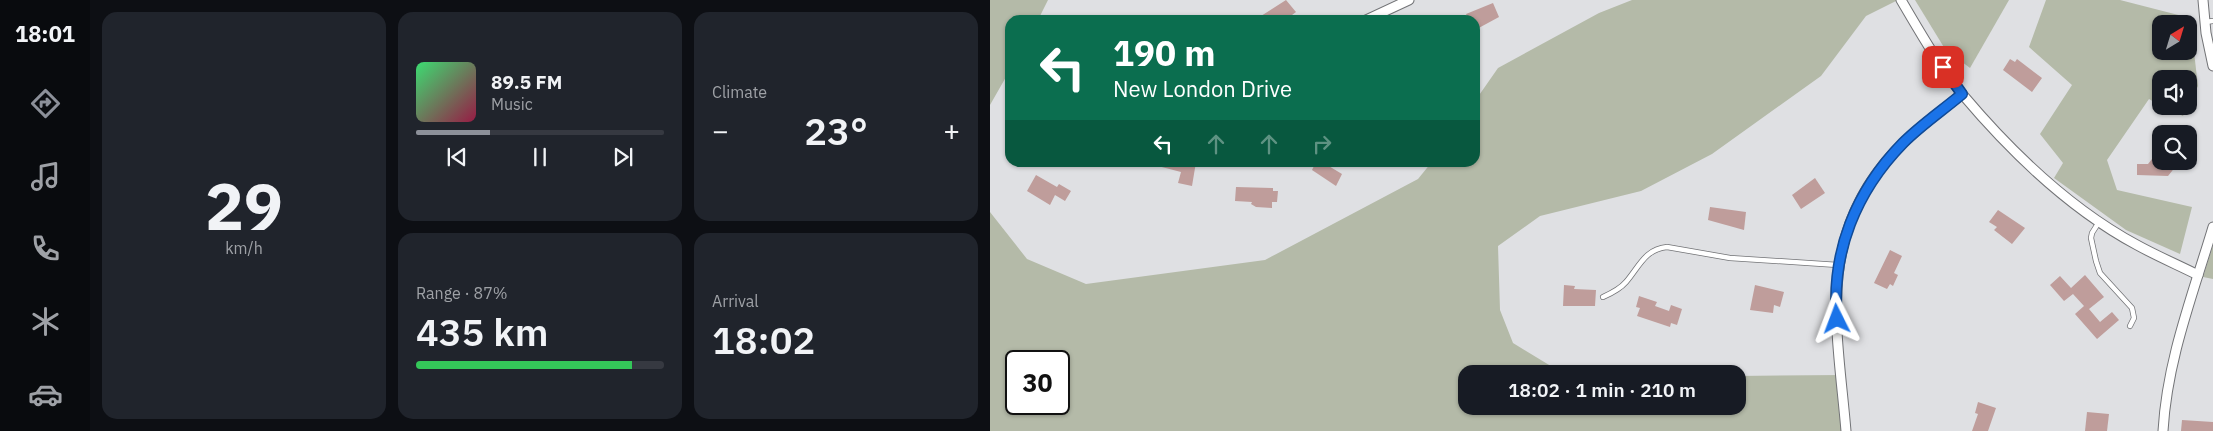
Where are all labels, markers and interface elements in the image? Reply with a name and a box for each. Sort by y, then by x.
north arrow [2152,15,2198,60]
map controls [2152,15,2197,170]
text: 18:01 [15,19,75,48]
text: 190 m [1113,30,1216,76]
icon: left [1030,35,1095,100]
pin [1922,46,1964,88]
icon: arrive [1929,53,1957,81]
text: 89.5 FM [491,70,562,94]
button: sound [2152,70,2197,115]
text: New London Drive [1113,74,1292,103]
text: Climate [712,82,767,102]
icon: directions [28,86,63,121]
text: Music [491,94,533,114]
text: 23° [804,106,868,155]
text: − [712,112,729,149]
text: + [943,112,960,149]
button: search [2152,125,2197,170]
icon: left [1149,130,1177,158]
icon: ahead [1202,130,1230,158]
icon: ahead [1255,130,1283,158]
icon: right [1308,130,1336,158]
icon: previous [443,143,471,171]
icon: pause [526,143,554,171]
icon: next [609,143,637,171]
icon: music [28,159,63,194]
text: 29 [205,163,283,248]
icon: phone [28,231,63,266]
text: km/h [225,238,263,258]
text: Range · 87% [416,283,508,303]
text: Arrival [712,291,759,311]
position arrow [1810,292,1862,344]
icon: climate [28,304,63,339]
text: 435 km [416,307,548,356]
text: 18:02 [712,315,815,364]
speed limit sign: 30 [1005,350,1070,415]
icon: car [28,377,63,412]
text: 18:02 · 1 min · 210 m [1508,378,1696,402]

